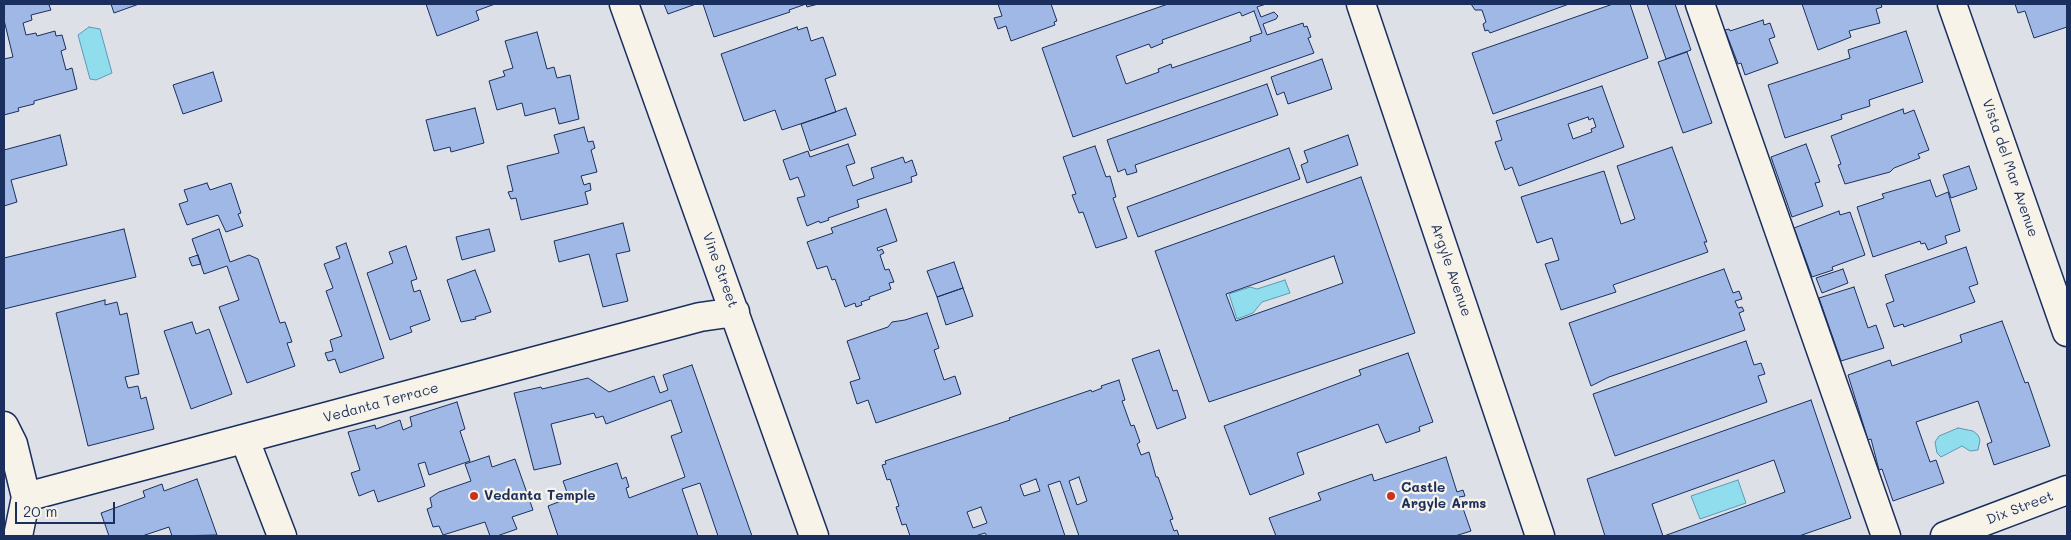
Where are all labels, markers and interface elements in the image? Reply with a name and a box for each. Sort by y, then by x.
street label: Vista del Mar Avenue [1978,97,2042,239]
street label: Argyle Avenue [1427,221,1475,319]
street label: Vine Street [699,230,741,310]
street label: Vedanta Terrace [322,380,440,426]
place label: Castle Argyle Arms [1401,480,1486,512]
place label: Vedanta Temple [484,488,596,504]
street label: Dix Street [1984,488,2056,528]
marker: Vedanta Temple [468,490,480,502]
marker: Castle Argyle Arms [1385,490,1397,502]
scale bar [18,492,118,524]
text: 20 m [23,501,57,521]

